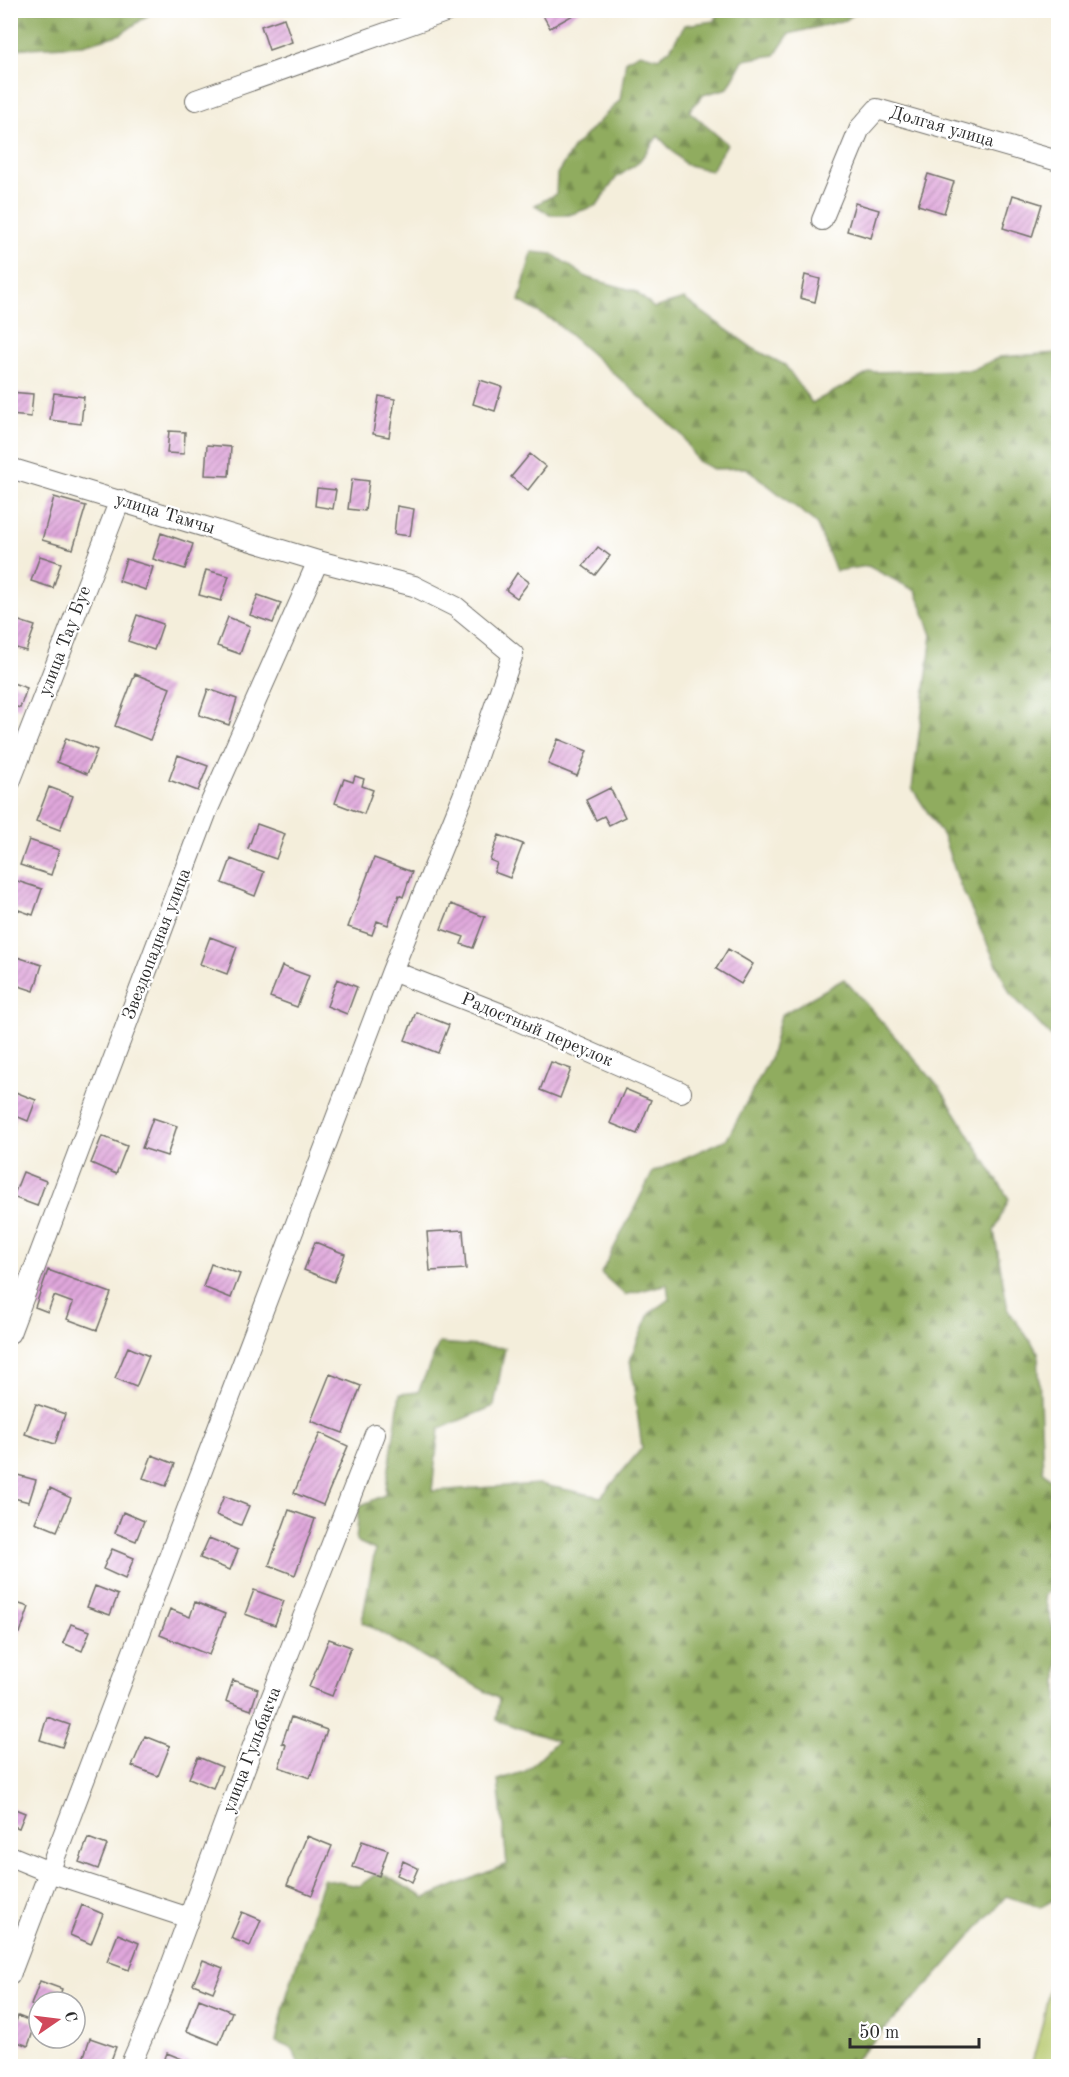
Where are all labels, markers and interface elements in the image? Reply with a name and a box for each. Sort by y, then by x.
street label: Долгая улица [888,103,996,151]
street label: улица Тамчы [113,490,217,538]
street label: улица Тау Буе [36,584,94,698]
street label: Звездопадная улица [120,866,194,1022]
street label: Радостный переулок [458,990,616,1070]
street label: улица Гульбакча [220,1684,284,1816]
north arrow [27,1990,87,2050]
text: С [61,2010,79,2024]
scale bar [850,2011,979,2049]
text: 50 m [859,2024,899,2042]

